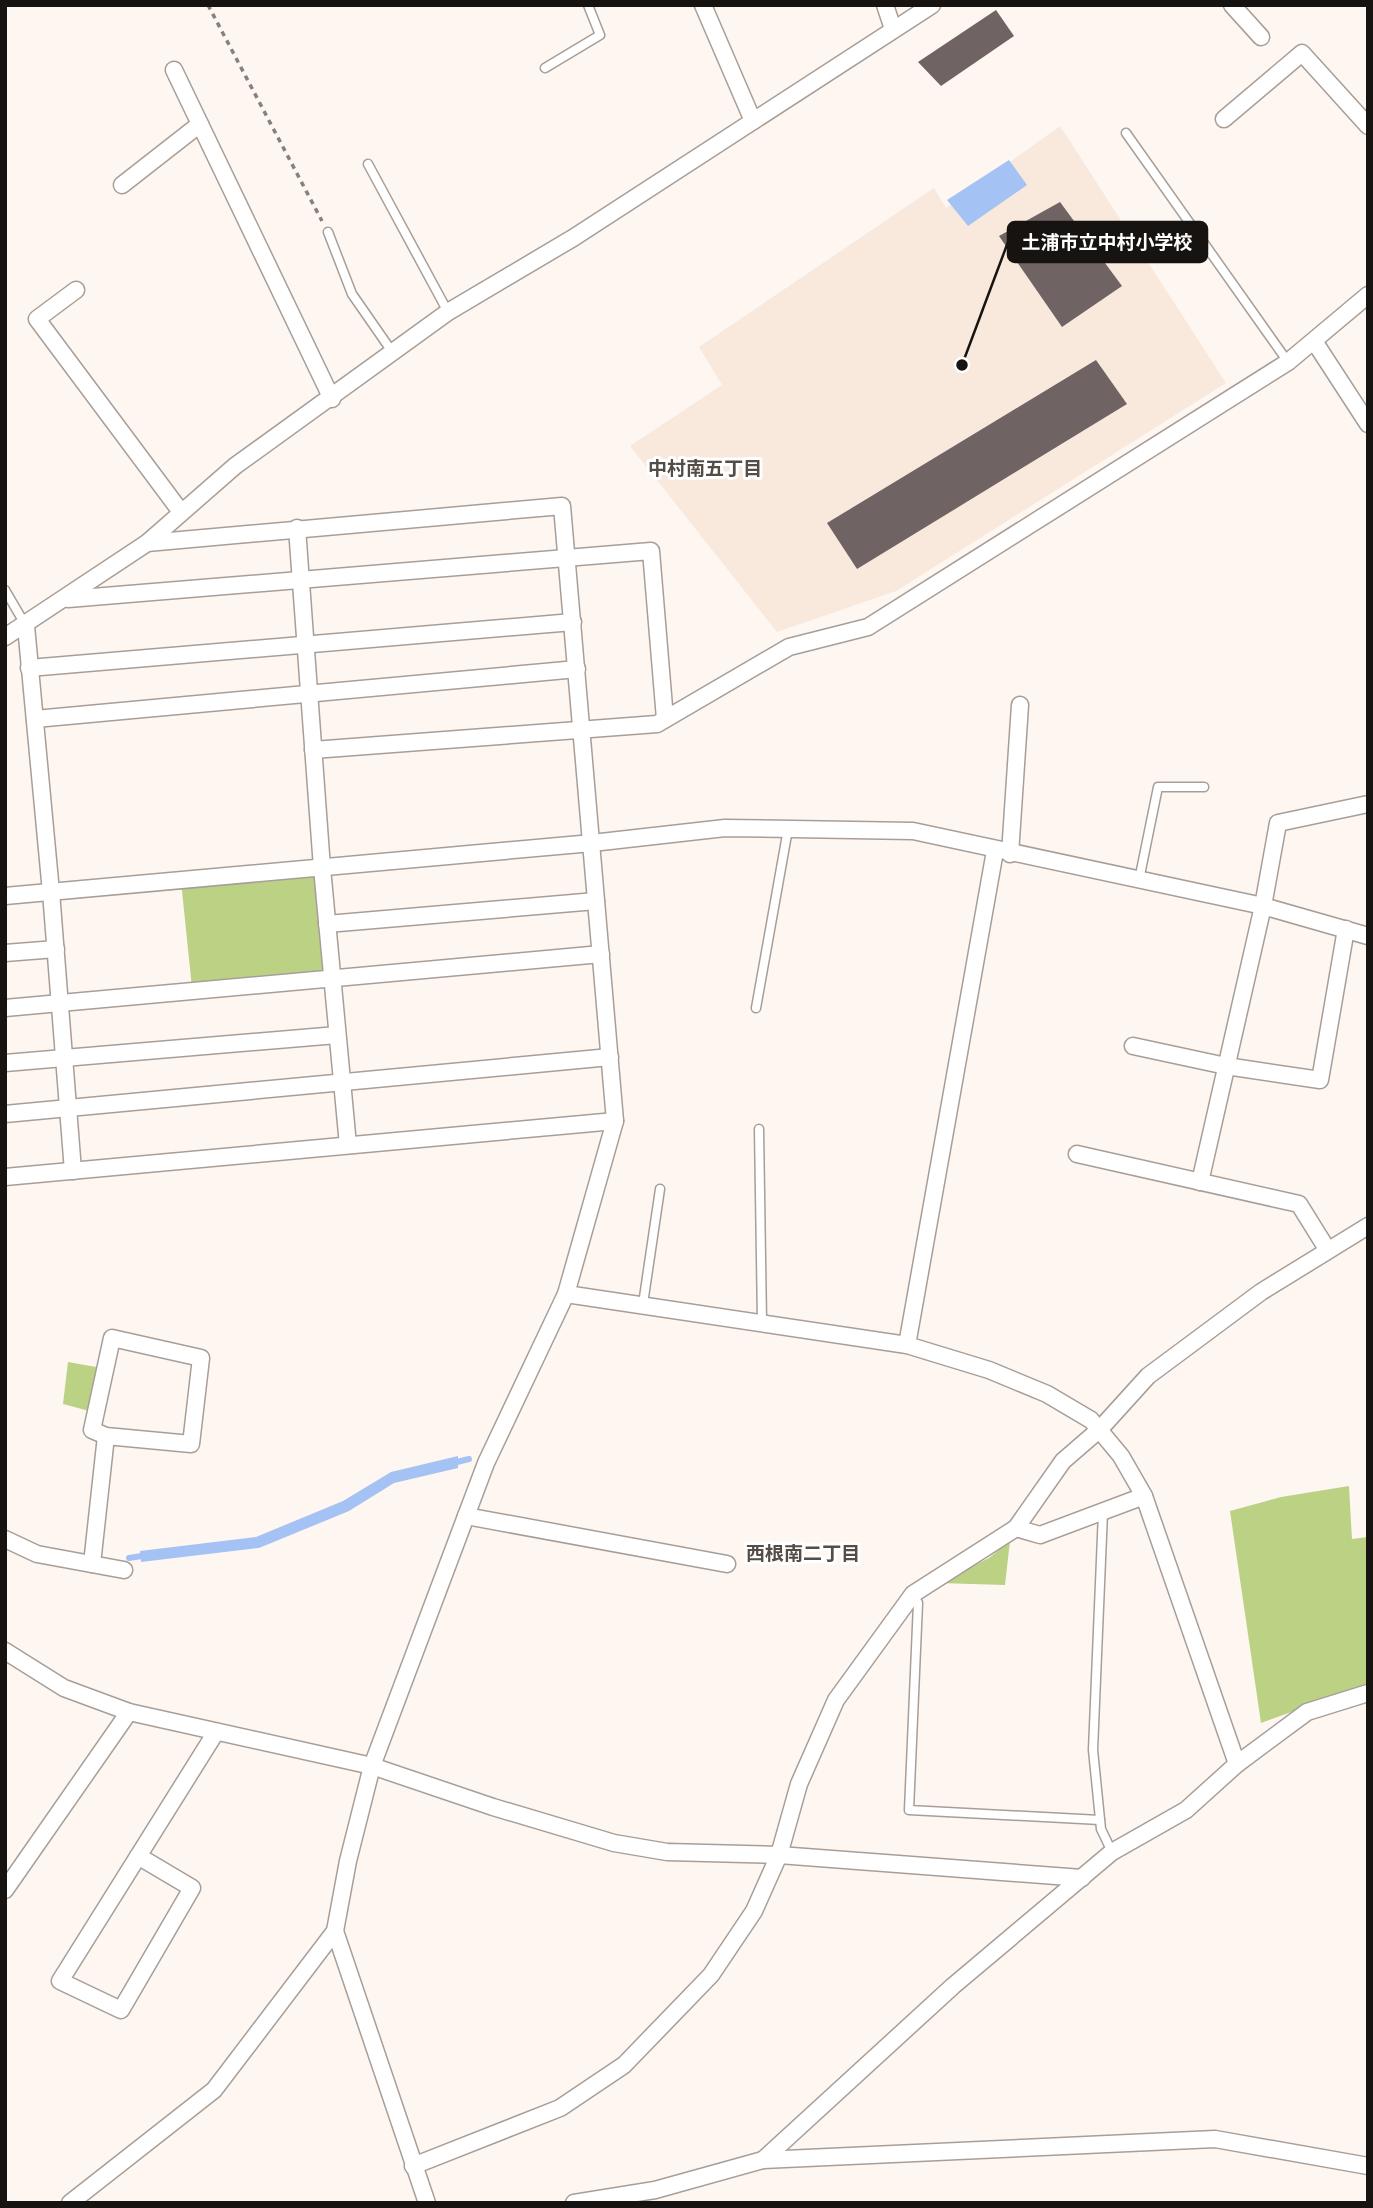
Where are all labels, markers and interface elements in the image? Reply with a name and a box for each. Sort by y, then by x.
callout: 土浦市立中村小学校 [1008,222,1207,262]
text: 土浦市立中村小学校 [1021,231,1193,254]
district label: 中村南五丁目 [648,457,762,480]
district label: 西根南二丁目 [746,1542,860,1565]

